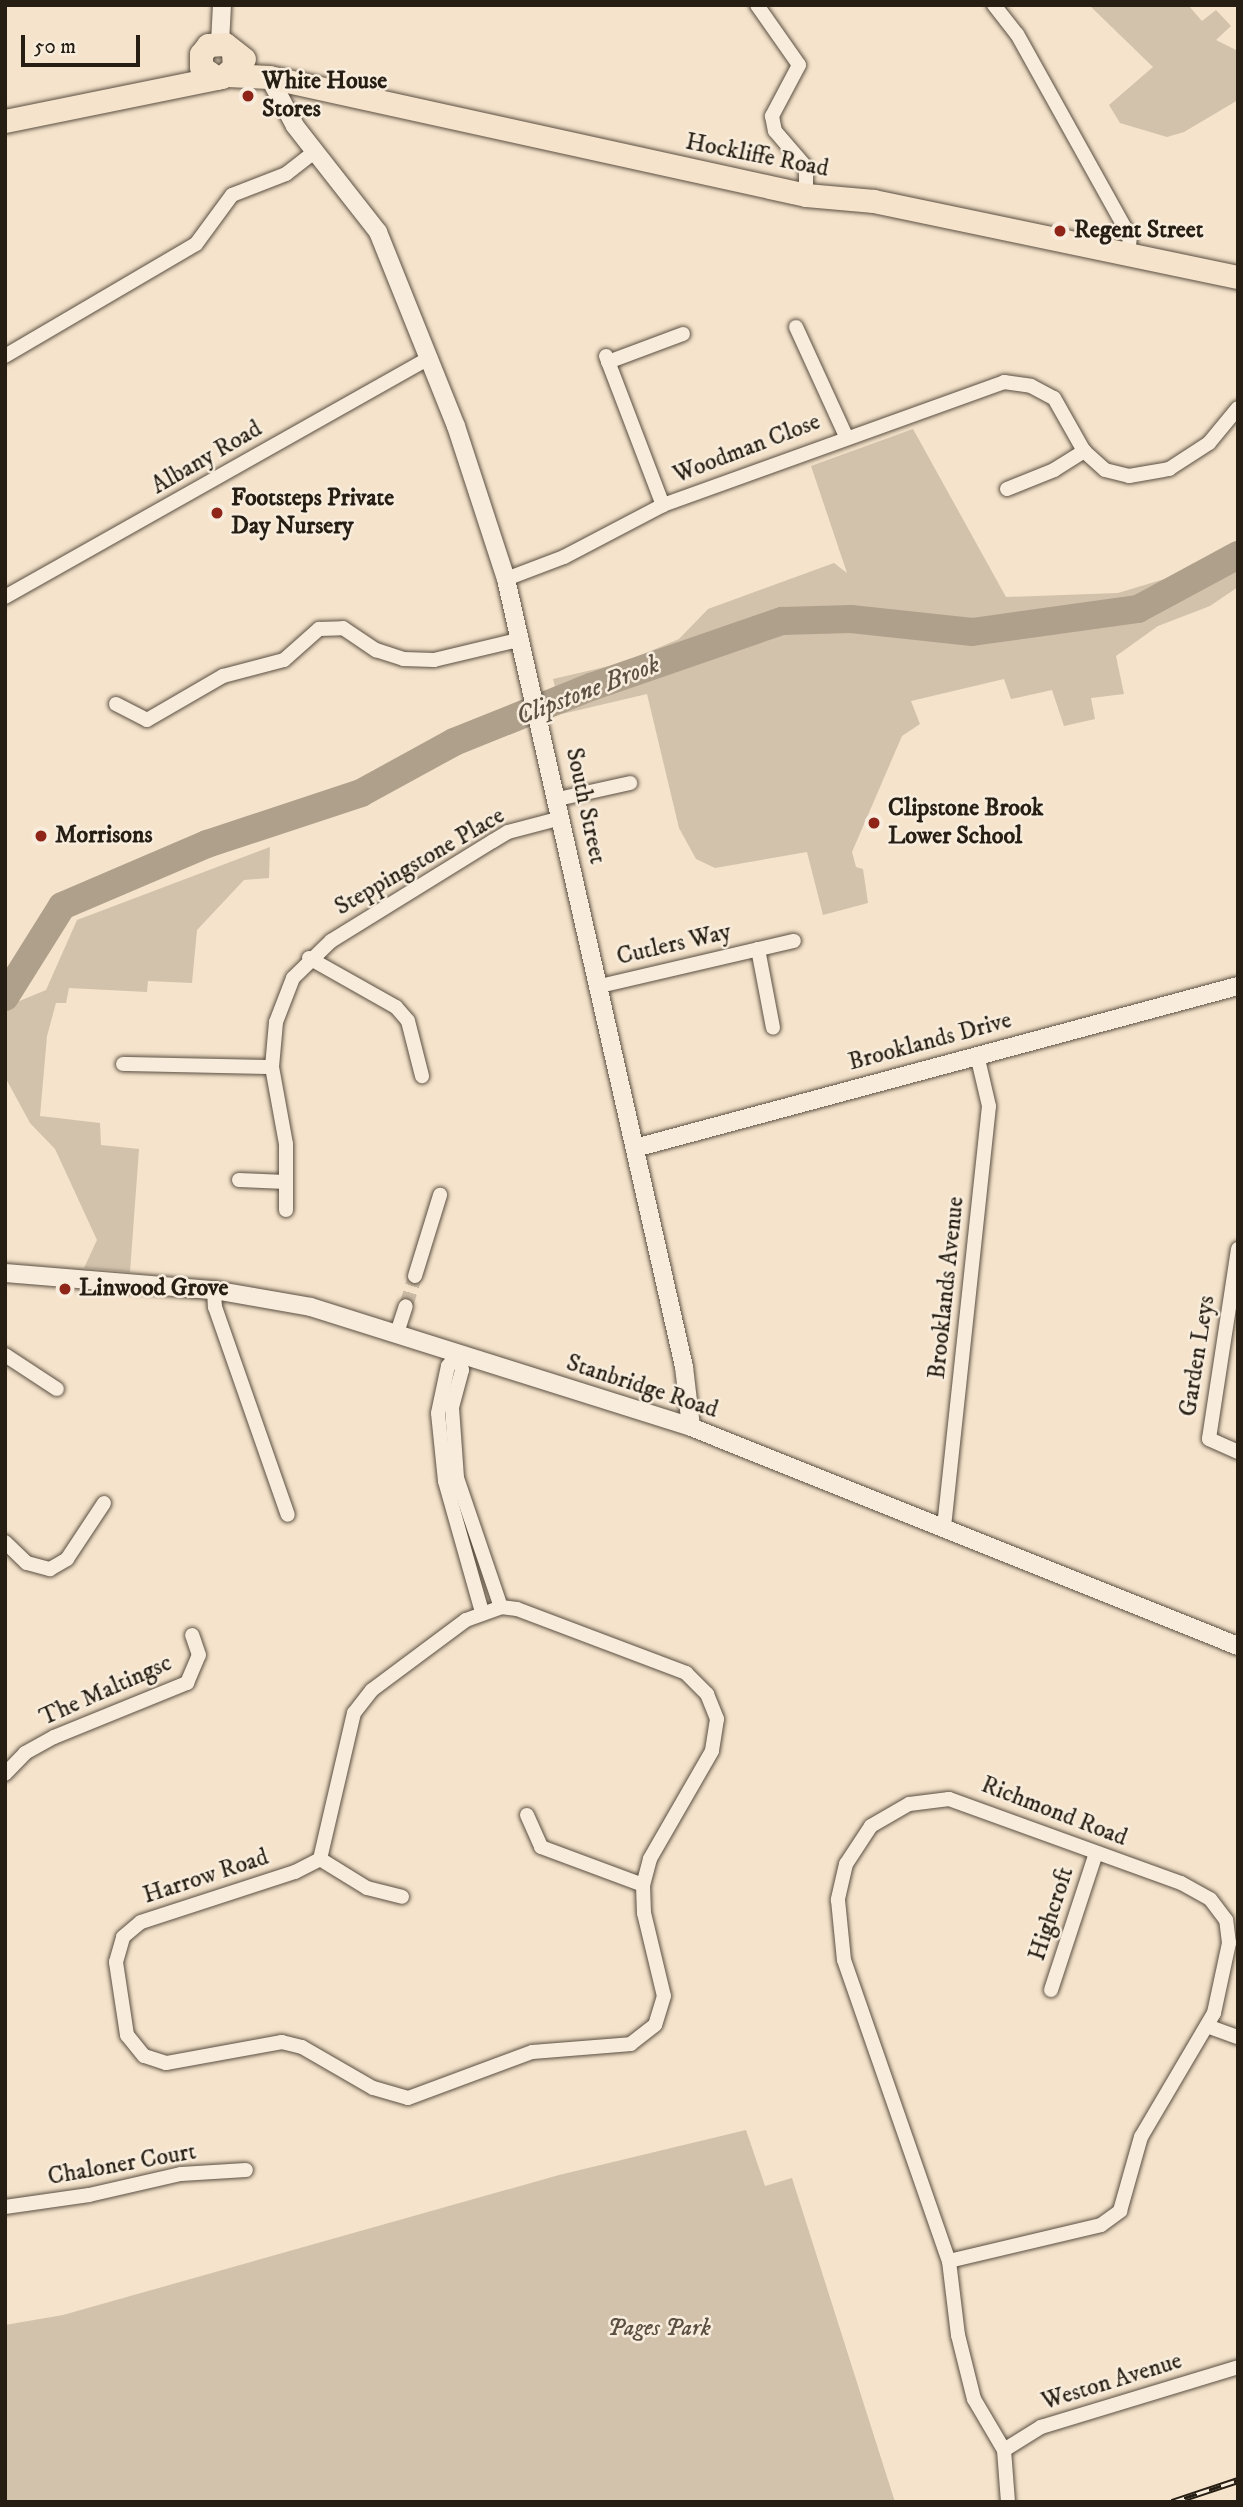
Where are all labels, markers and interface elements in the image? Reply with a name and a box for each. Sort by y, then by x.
scale bar [24,21,144,65]
text: 50 m [34,34,76,60]
place label: White House Stores [262,68,387,124]
marker: White House Stores [240,88,256,104]
street label: Hockliffe Road [683,128,831,184]
place label: Regent Street [1074,217,1203,245]
marker: Regent Street [1052,223,1068,239]
street label: Woodman Close [670,408,824,490]
street label: Albany Road [147,415,267,501]
place label: Footsteps Private Day Nursery [231,485,394,541]
marker: Footsteps Private Day Nursery [209,505,225,521]
water label: Clipstone Brook [512,649,664,733]
street label: South Street [559,745,611,867]
place label: Clipstone Brook Lower School [888,795,1043,851]
street label: Steppingstone Place [330,802,510,922]
marker: Clipstone Brook Lower School [866,815,882,831]
place label: Morrisons [55,822,152,850]
marker: Morrisons [33,828,49,844]
street label: Cutlers Way [614,918,734,972]
street label: Brooklands Drive [845,1006,1015,1078]
street label: Brooklands Avenue [923,1195,971,1381]
place label: Linwood Grove [79,1275,229,1303]
marker: Linwood Grove [57,1281,73,1297]
street label: Garden Leys [1174,1293,1222,1419]
street label: Stanbridge Road [563,1349,721,1425]
street label: The Maltingsc [36,1649,176,1733]
street label: Richmond Road [977,1771,1131,1853]
street label: Harrow Road [140,1843,272,1911]
street label: Highcroft [1023,1864,1081,1964]
street label: Chaloner Court [46,2138,198,2192]
park label: Pages Park [607,2315,711,2343]
street label: Weston Avenue [1038,2347,1186,2417]

